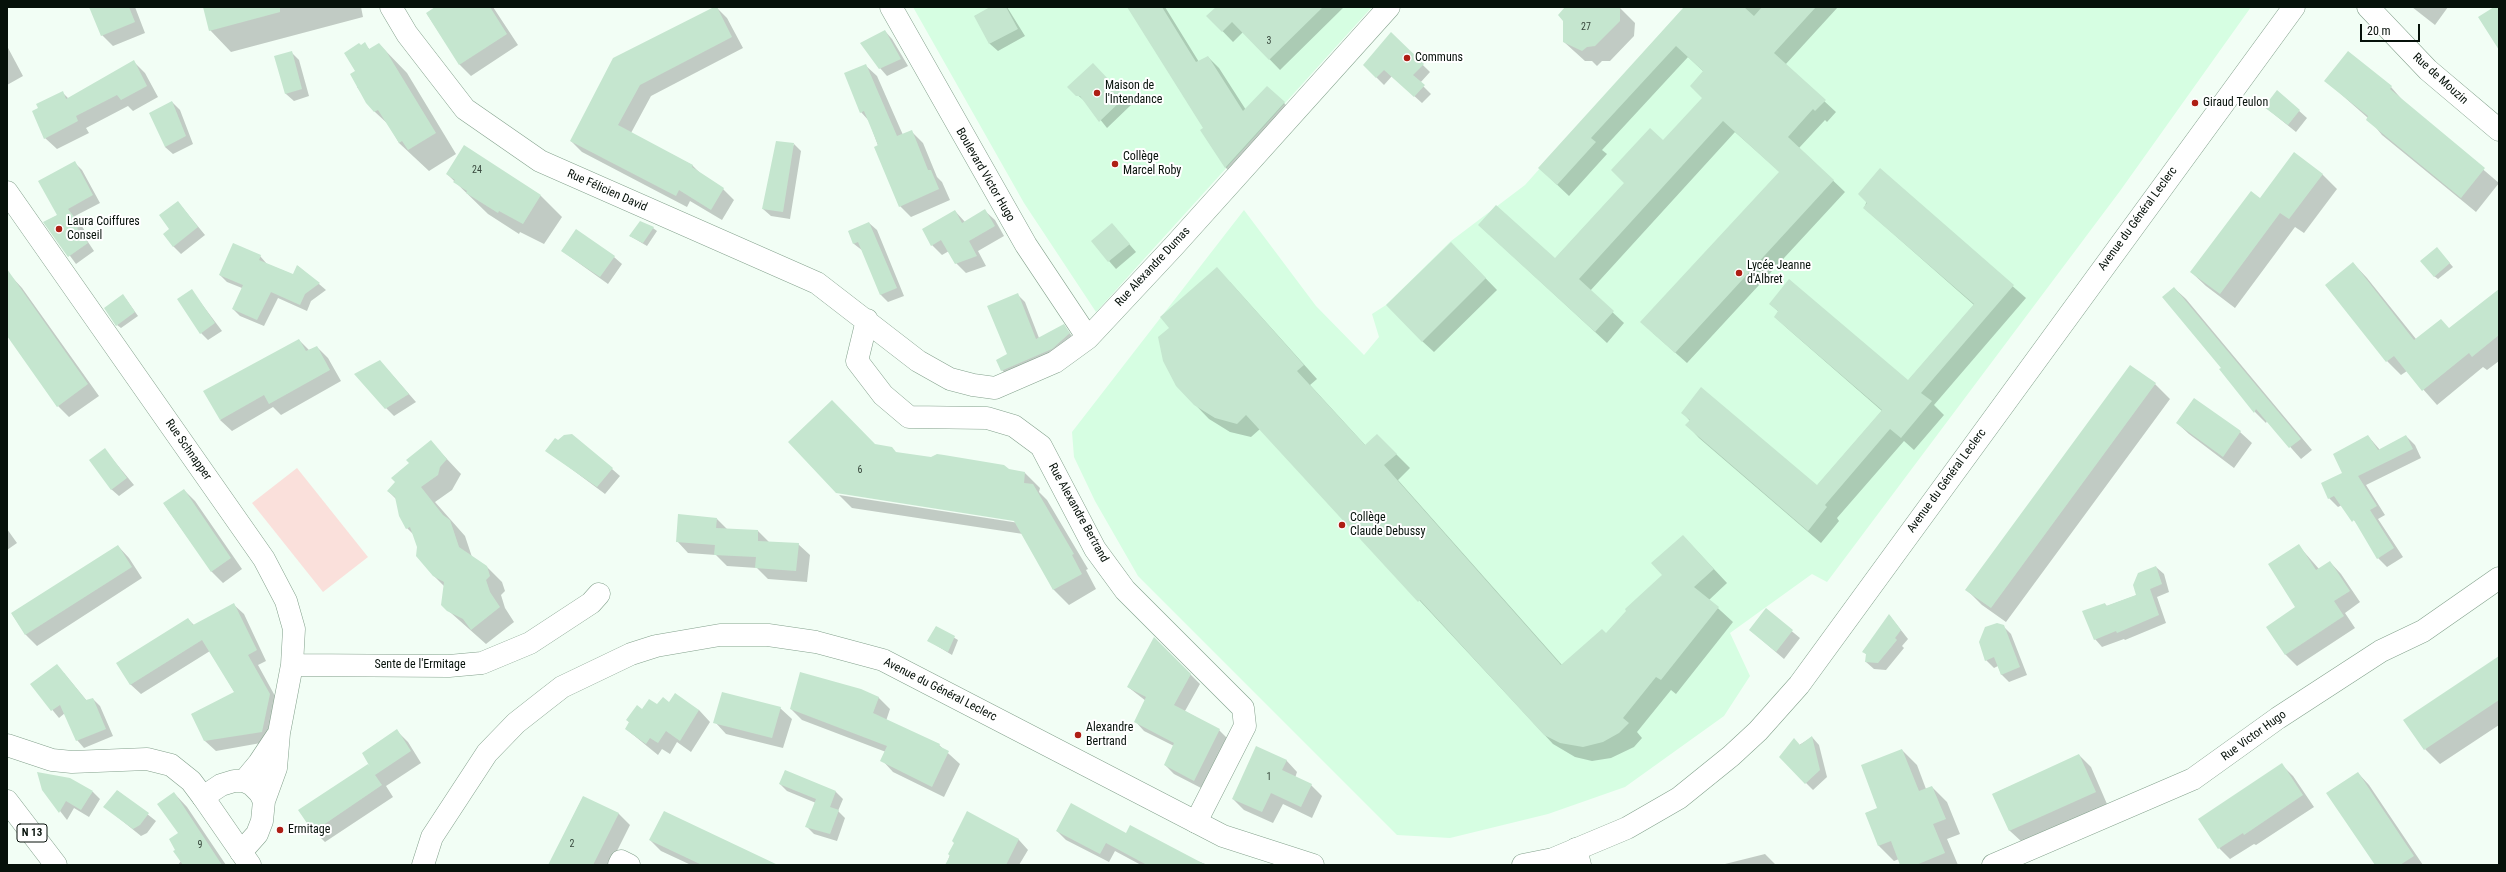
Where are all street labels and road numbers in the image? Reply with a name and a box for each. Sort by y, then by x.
street label: Rue de Mouzin [2409,50,2471,108]
street label: Boulevard Victor Hugo [952,126,1018,224]
street label: Avenue du Général Leclerc [2095,164,2181,274]
street label: Rue Félicien David [565,167,649,215]
street label: Rue Alexandre Dumas [1112,224,1194,310]
street label: Rue Schnapper [162,417,214,483]
street label: Avenue du Général Leclerc [1904,426,1990,536]
street label: Rue Alexandre Bertrand [1045,461,1111,565]
street label: Avenue du Général Leclerc [881,655,999,725]
street label: Sente de l'Ermitage [374,658,466,672]
street label: Rue Victor Hugo [2219,708,2289,764]
road number: N 13 [17,824,47,842]

